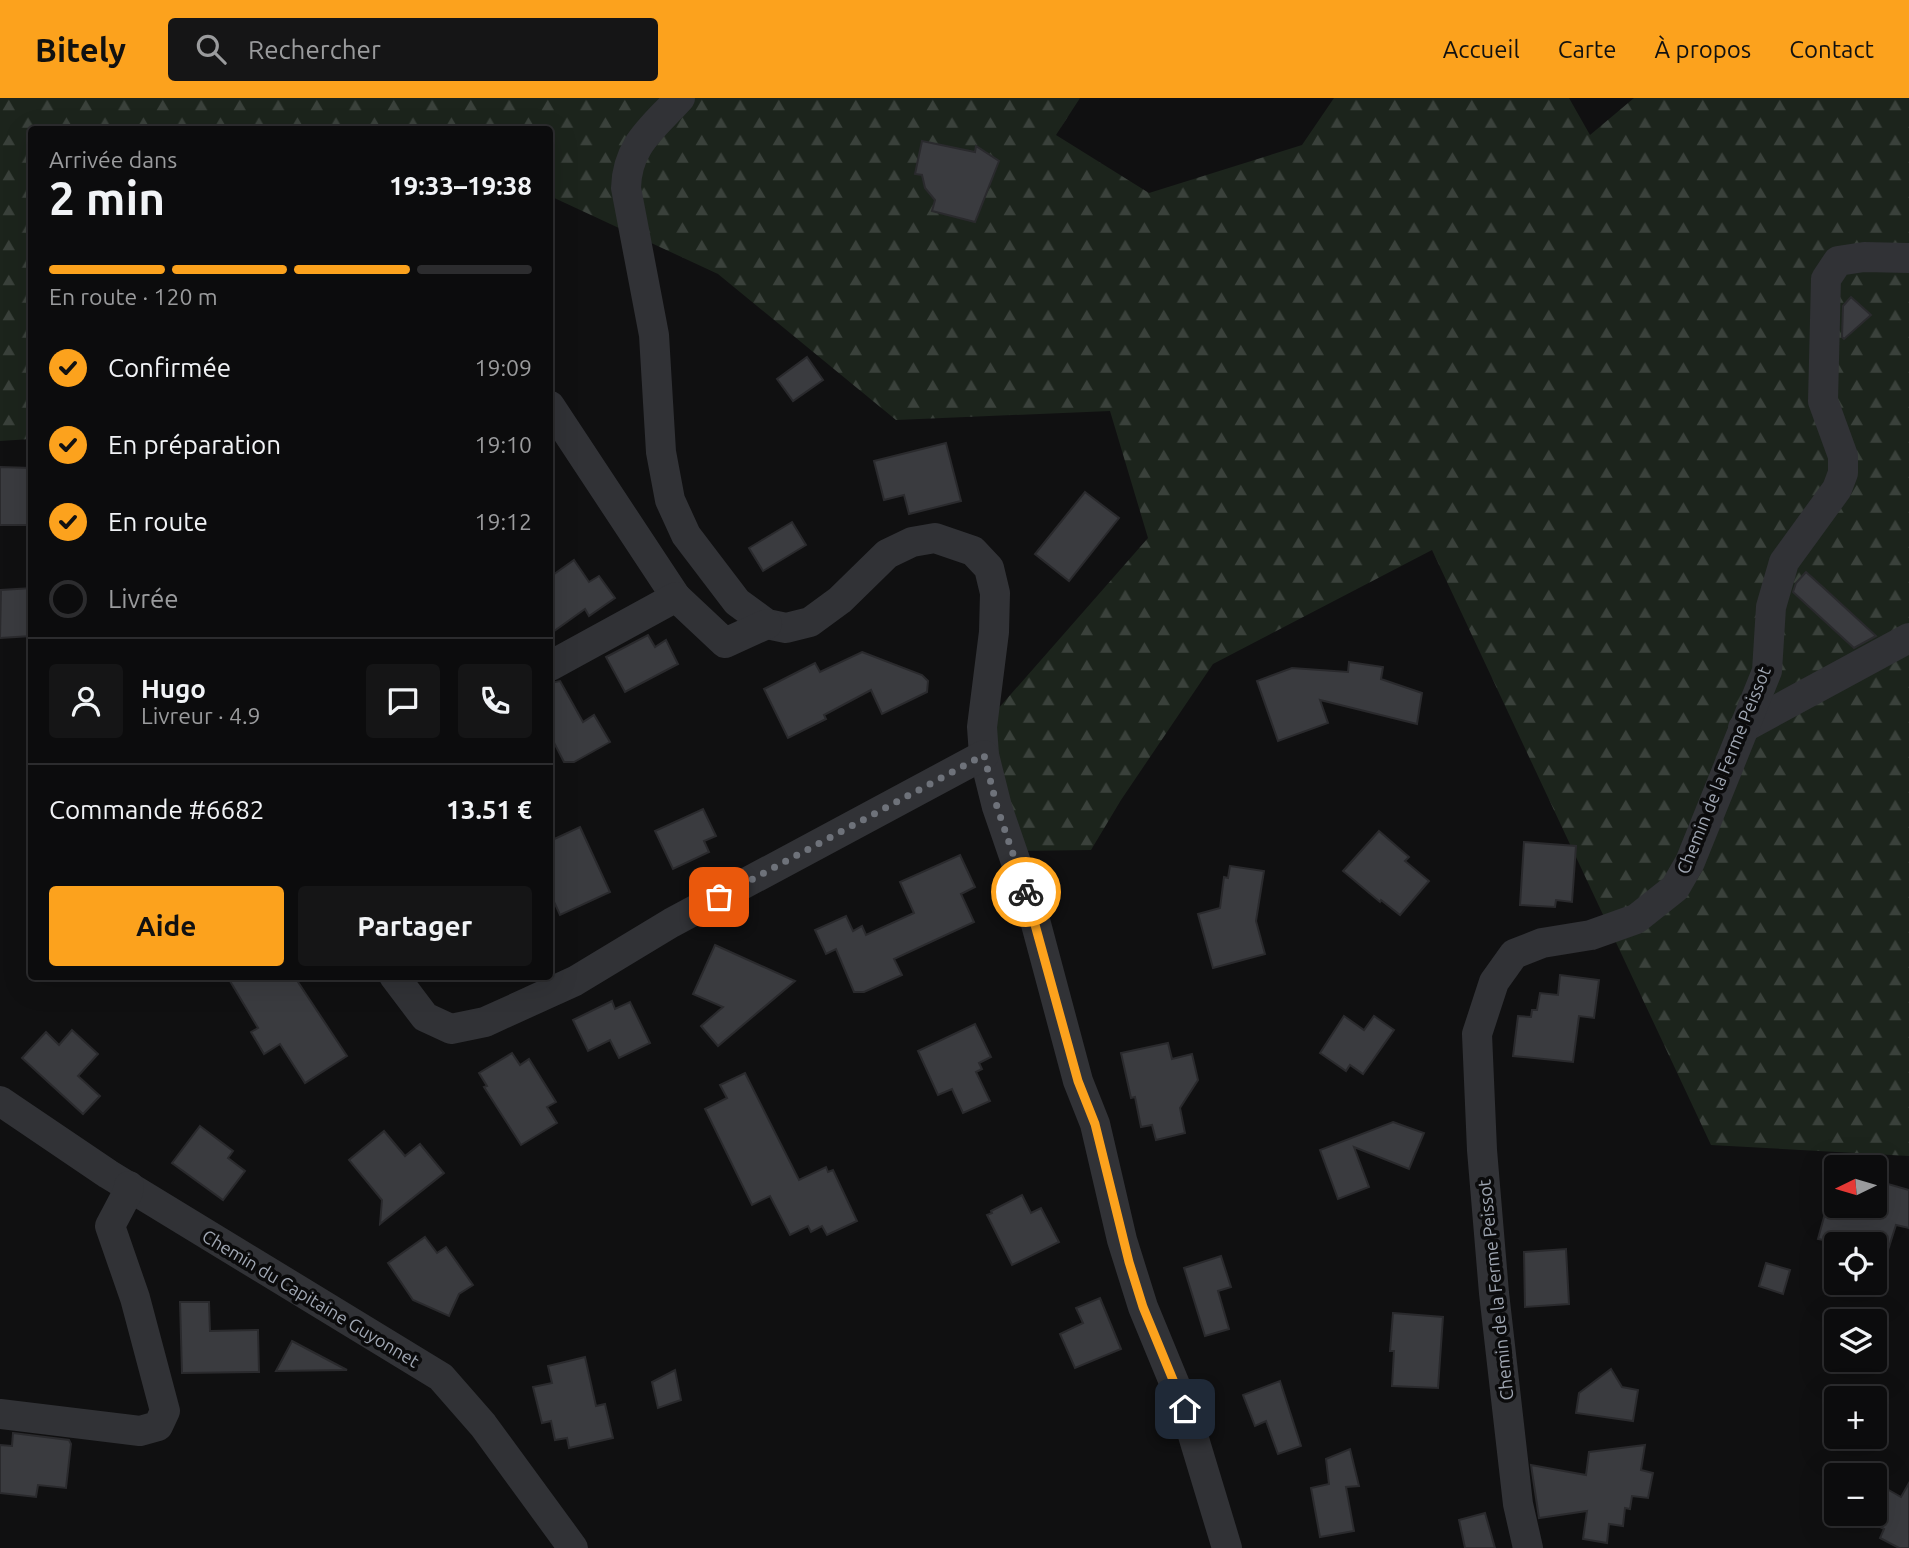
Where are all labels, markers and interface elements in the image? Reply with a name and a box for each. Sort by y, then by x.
search box [168,18,658,81]
icon: search [192,30,230,68]
text: Bitely [35,31,126,68]
text: Rechercher [248,35,381,64]
text: Accueil [1443,36,1520,63]
text: Carte [1558,36,1617,63]
text: À propos [1655,36,1751,63]
text: Contact [1789,36,1874,63]
text: Arrivée dans [49,147,177,172]
text: 19:33–19:38 [389,171,532,200]
text: 2 min [49,172,165,224]
text: En route · 120 m [49,284,218,309]
icon: check [49,349,87,387]
text: Confirmée [108,353,231,382]
text: 19:09 [474,355,532,380]
icon: check [49,426,87,464]
text: En préparation [108,430,281,459]
text: 19:10 [474,432,532,457]
icon: check [49,503,87,541]
text: En route [108,507,208,536]
text: 19:12 [474,509,532,534]
text: Livrée [108,584,179,613]
street label: Chemin de la Ferme Peissot [1672,663,1774,877]
button: person [49,664,123,738]
button: chat [366,664,440,738]
button: phone [458,664,532,738]
text: Hugo [141,674,206,703]
text: Livreur · 4.9 [141,703,261,728]
text: Commande #6682 [49,795,265,824]
text: 13.51 € [446,795,532,824]
courier [991,857,1061,927]
pin [689,867,749,927]
icon: bike [1007,873,1045,911]
icon: bag [700,878,738,916]
button: Aide [49,886,284,966]
button: Partager [298,886,532,966]
north arrow [1824,1155,1886,1218]
map controls [1824,1155,1887,1526]
street label: Chemin de la Ferme Peissot [1473,1179,1517,1401]
street label: Chemin du Capitaine Guyonnet [199,1225,423,1371]
button: locate [1824,1232,1887,1295]
button: layers [1824,1309,1887,1372]
pin [1155,1379,1215,1439]
button: + [1824,1386,1887,1449]
icon: home [1166,1390,1204,1428]
button: − [1824,1463,1887,1526]

